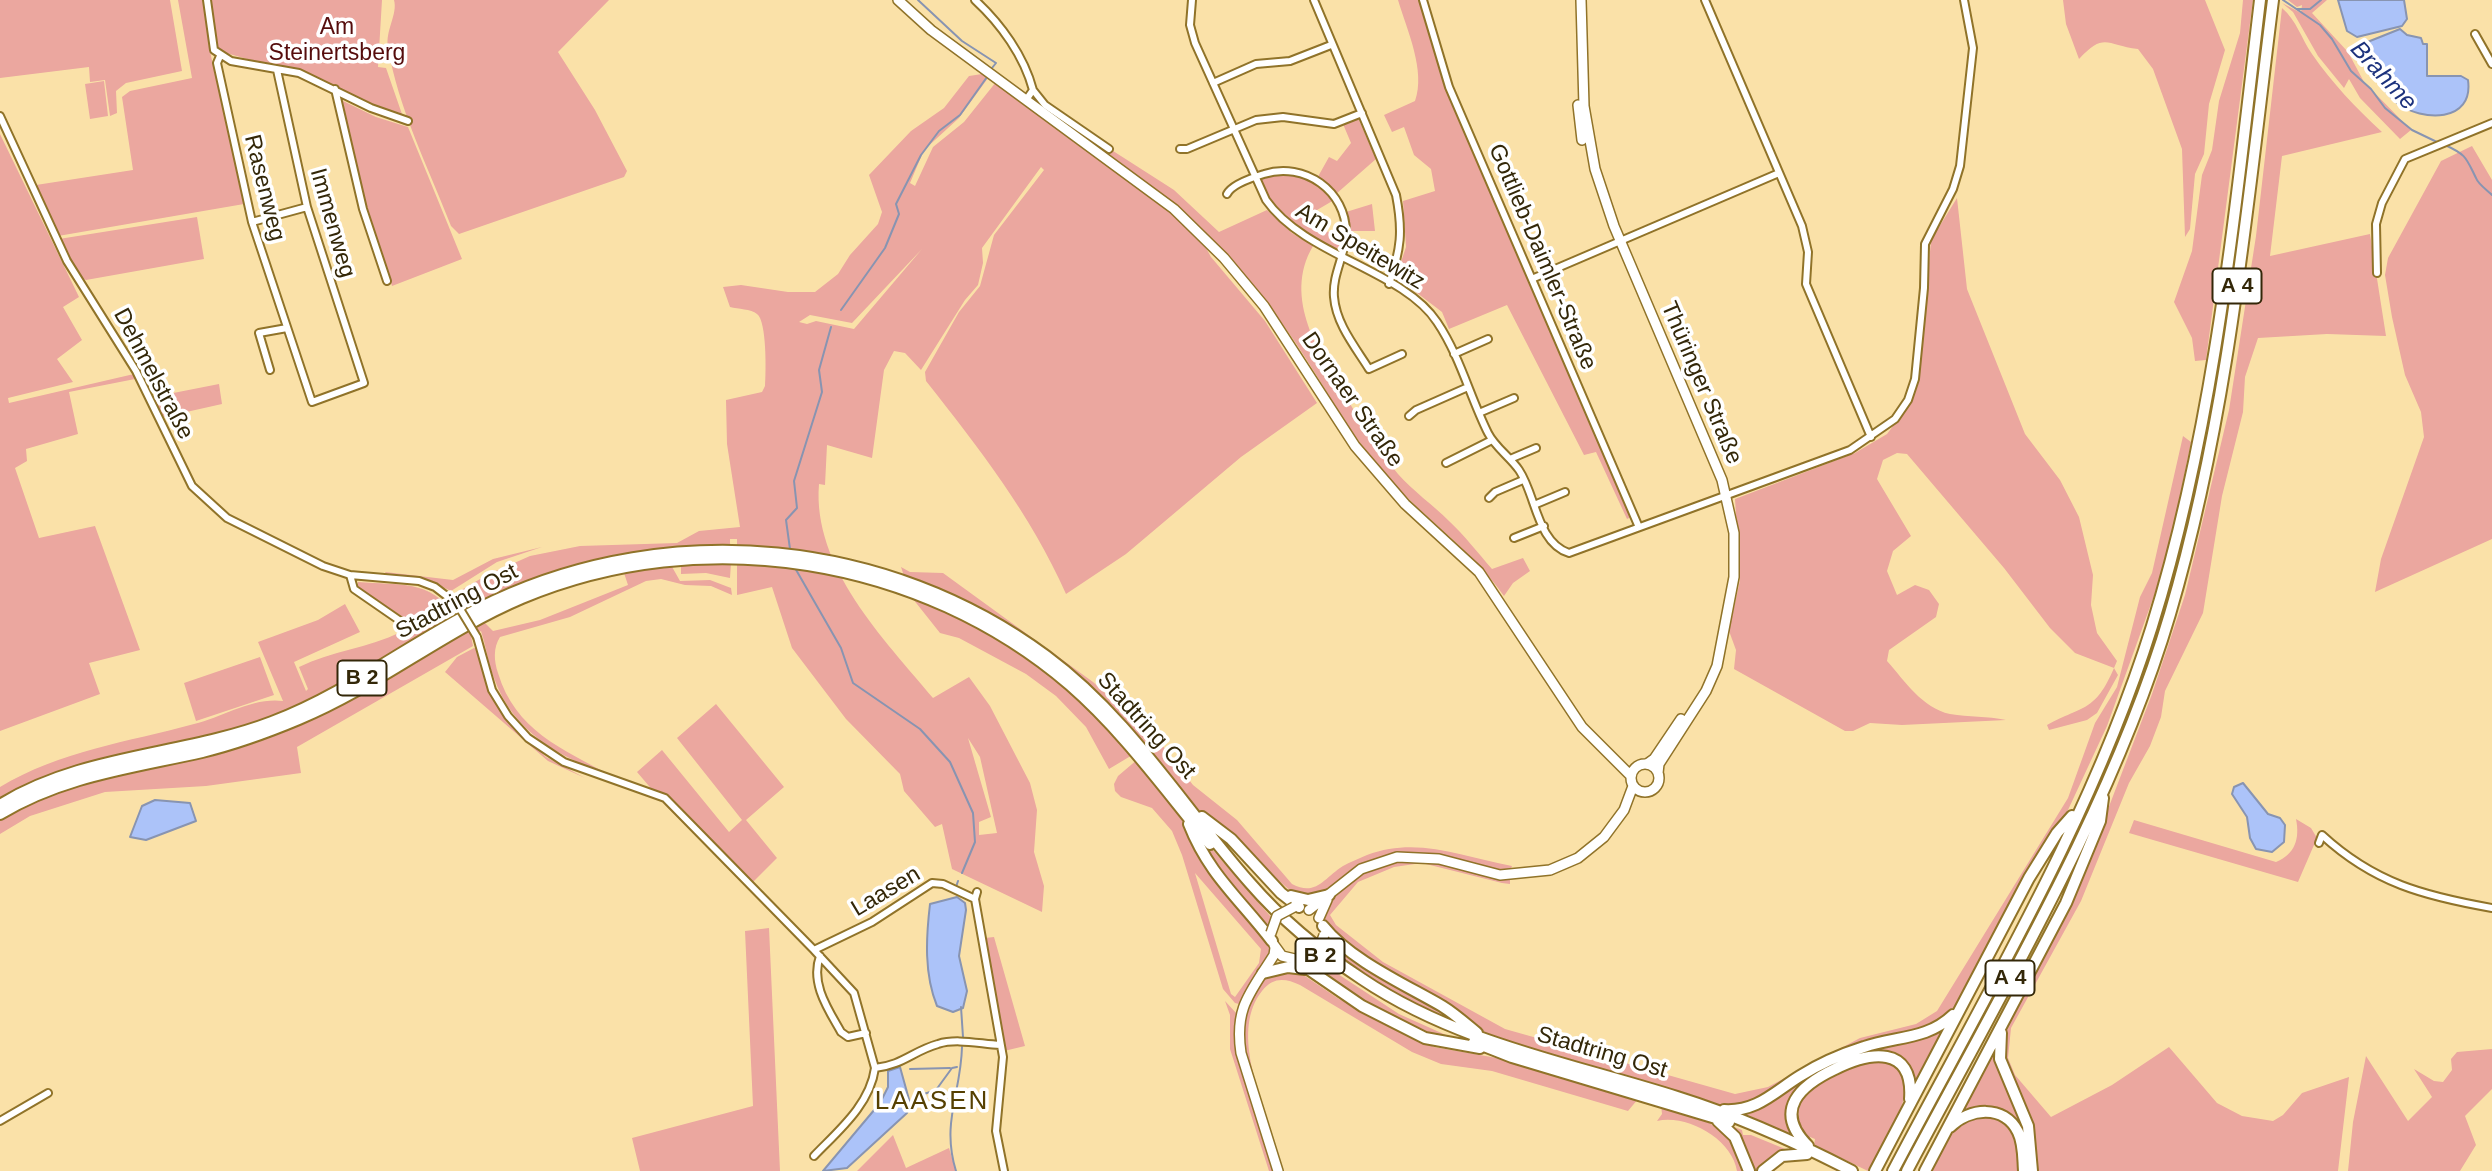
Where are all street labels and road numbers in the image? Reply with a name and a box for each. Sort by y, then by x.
street label: Rasenweg [237,132,291,244]
street label: Gottlieb-Daimler-Straße [1482,140,1602,374]
street label: Immenweg [303,165,361,281]
street label: Am Speitewitz [1290,198,1430,296]
road number: A 4 [2212,268,2262,304]
street label: Thüringer Straße [1654,298,1748,468]
street label: Dehmelstraße [107,304,199,444]
street label: Dornaer Straße [1295,327,1409,473]
street label: Stadtring Ost [391,558,523,646]
road number: B 2 [338,660,386,696]
street label: Stadtring Ost [1091,667,1201,785]
street label: Laasen [847,861,925,923]
road number: B 2 [1296,939,1344,974]
road number: A 4 [1986,960,2035,996]
street label: Stadtring Ost [1534,1021,1670,1085]

